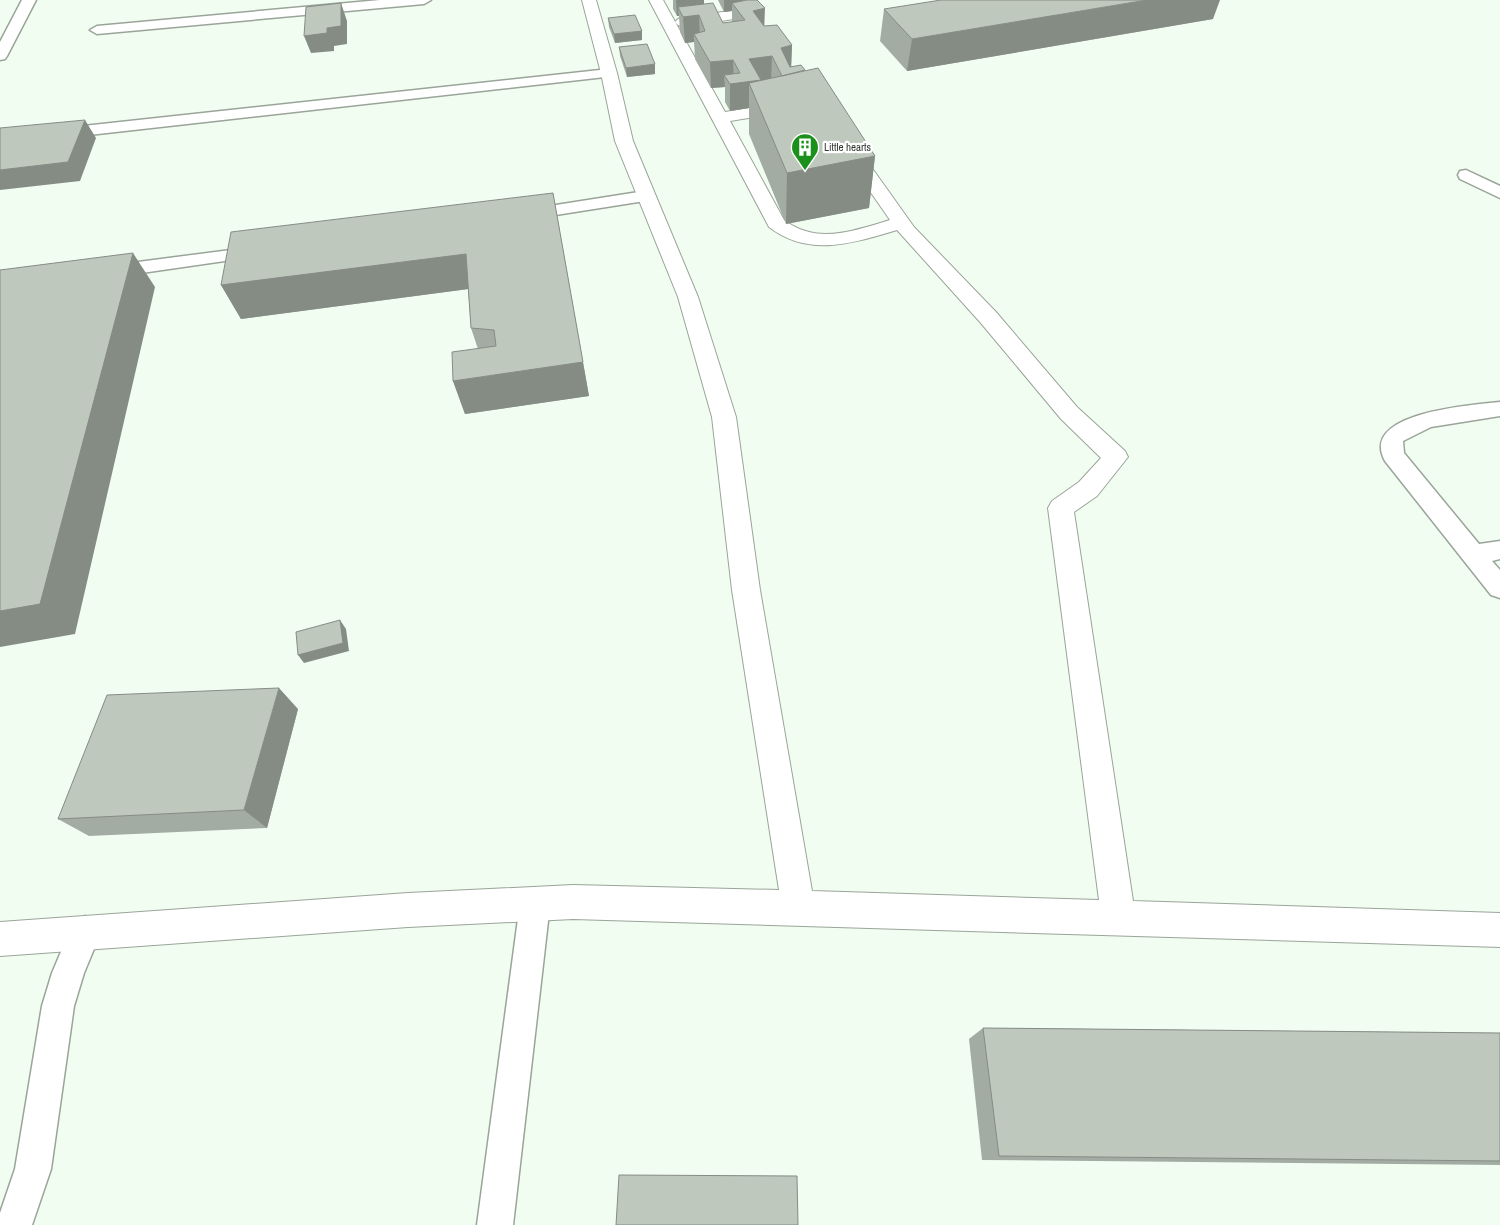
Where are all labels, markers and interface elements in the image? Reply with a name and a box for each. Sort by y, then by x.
building icon: Little hearts [790,132,820,171]
place label: Little hearts [824,140,872,154]

